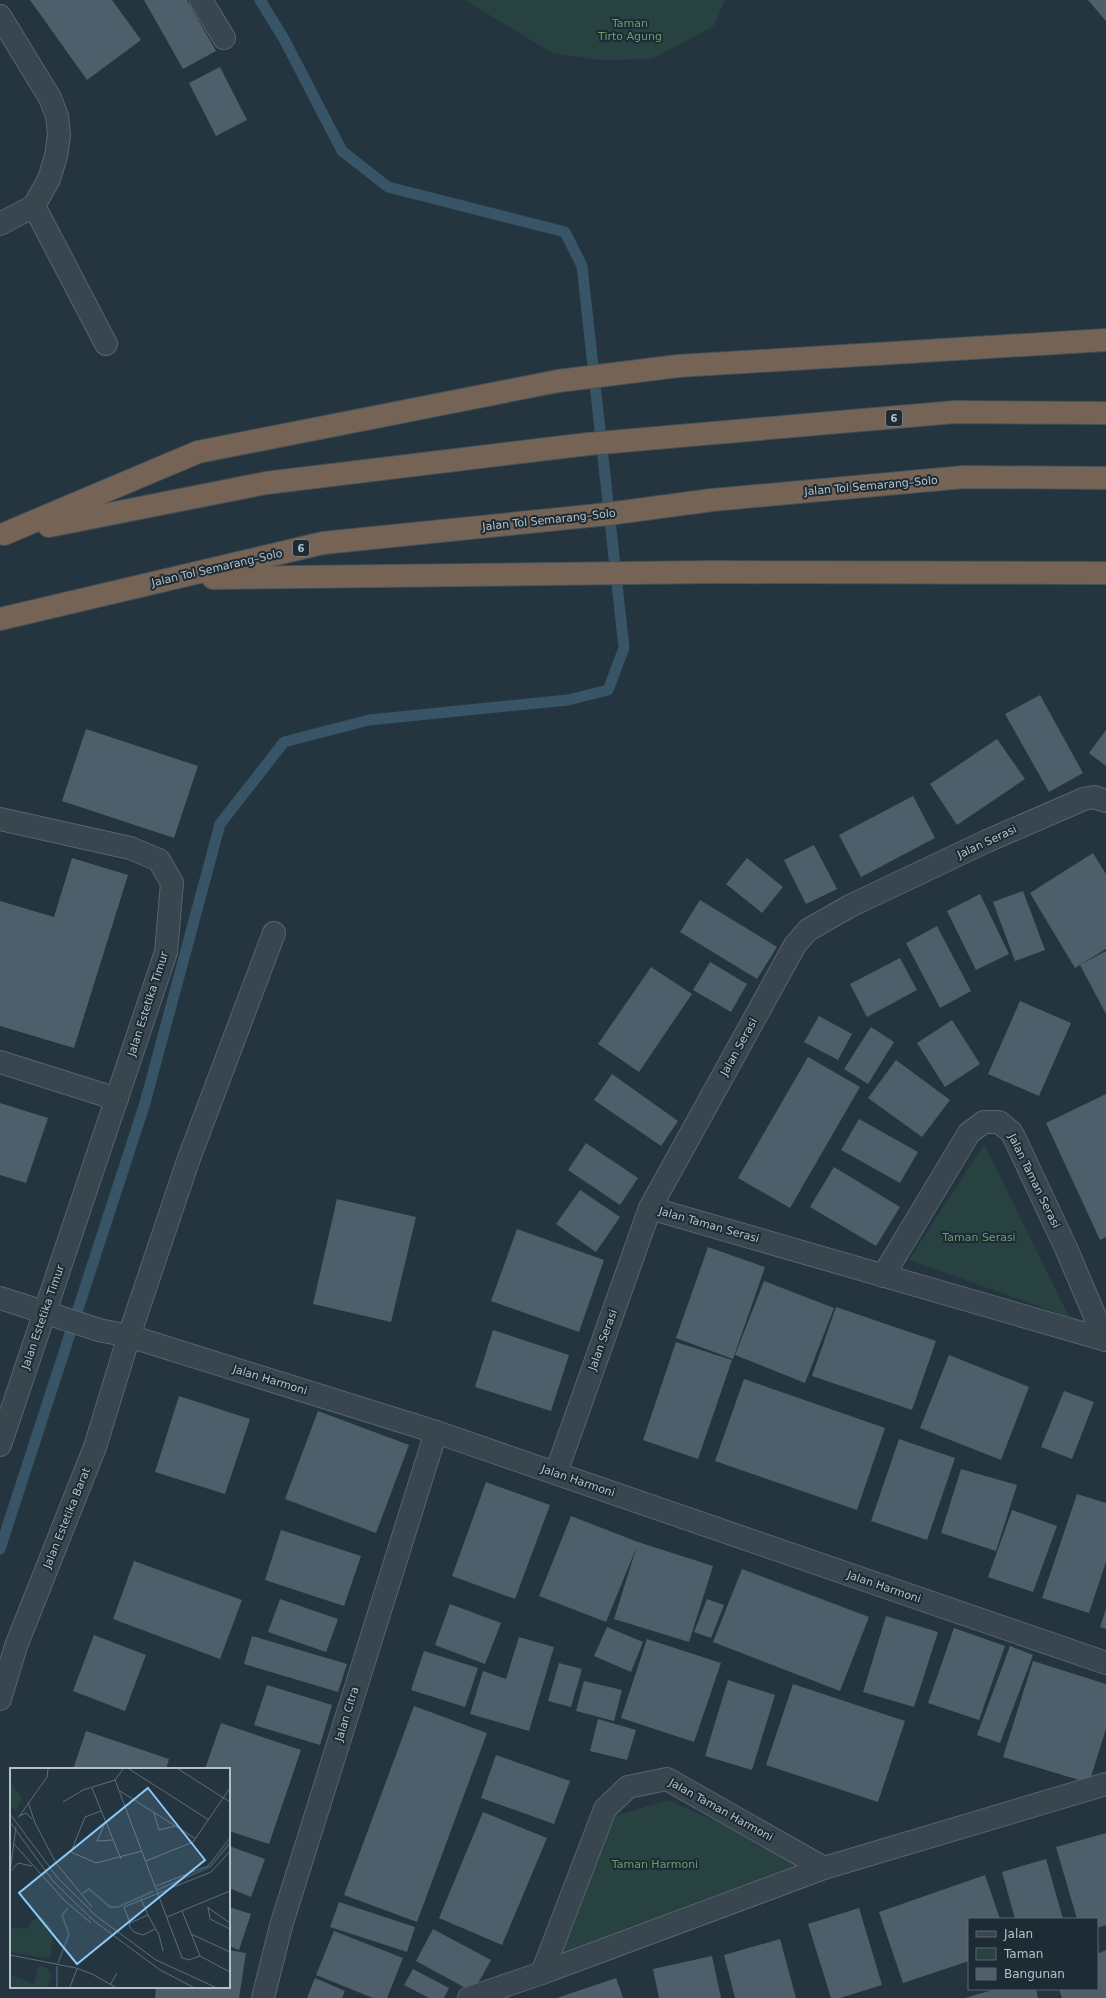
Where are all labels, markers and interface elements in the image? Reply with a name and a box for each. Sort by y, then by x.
park label: Taman Tirto Agung [597,17,662,43]
road number: 6 [886,410,902,426]
street label: Jalan Tol Semarang–Solo [803,474,938,498]
street label: Jalan Tol Semarang–Solo [481,507,616,534]
road number: 6 [293,540,309,556]
street label: Jalan Tol Semarang–Solo [149,547,284,590]
street label: Jalan Serasi [954,823,1019,862]
street label: Jalan Estetika Timur [125,950,171,1059]
street label: Jalan Serasi [717,1016,760,1079]
street label: Jalan Taman Serasi [1005,1131,1063,1230]
street label: Jalan Taman Serasi [656,1204,761,1246]
park label: Taman Serasi [941,1231,1016,1244]
street label: Jalan Estetika Timur [19,1263,67,1372]
street label: Jalan Serasi [586,1308,620,1373]
street label: Jalan Harmoni [230,1362,309,1397]
street label: Jalan Harmoni [538,1462,617,1500]
street label: Jalan Estetika Barat [40,1465,93,1571]
street label: Jalan Harmoni [844,1568,923,1606]
street label: Jalan Citra [332,1685,361,1744]
inset map [10,1768,230,1988]
street label: Jalan Taman Harmoni [666,1776,775,1844]
park label: Taman Harmoni [611,1858,698,1871]
legend [968,1918,1098,1990]
text: Jalan [1003,1927,1033,1941]
text: Taman [1003,1947,1043,1961]
text: Bangunan [1004,1967,1065,1981]

